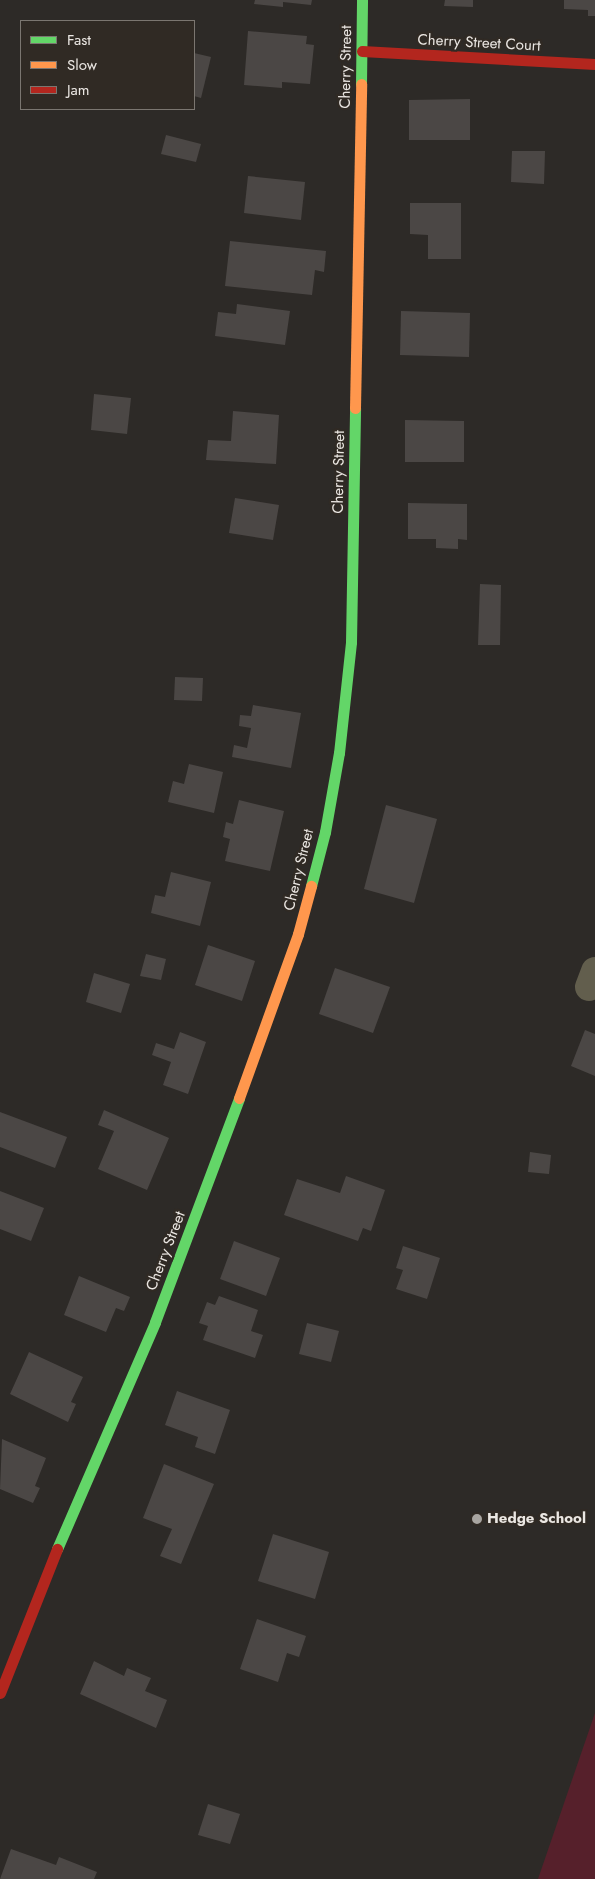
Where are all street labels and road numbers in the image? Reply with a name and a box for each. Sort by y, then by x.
street label: Cherry Street [336,25,356,109]
street label: Cherry Street Court [417,31,541,55]
street label: Cherry Street [329,430,349,514]
street label: Cherry Street [280,827,318,913]
street label: Cherry Street [143,1209,189,1293]

